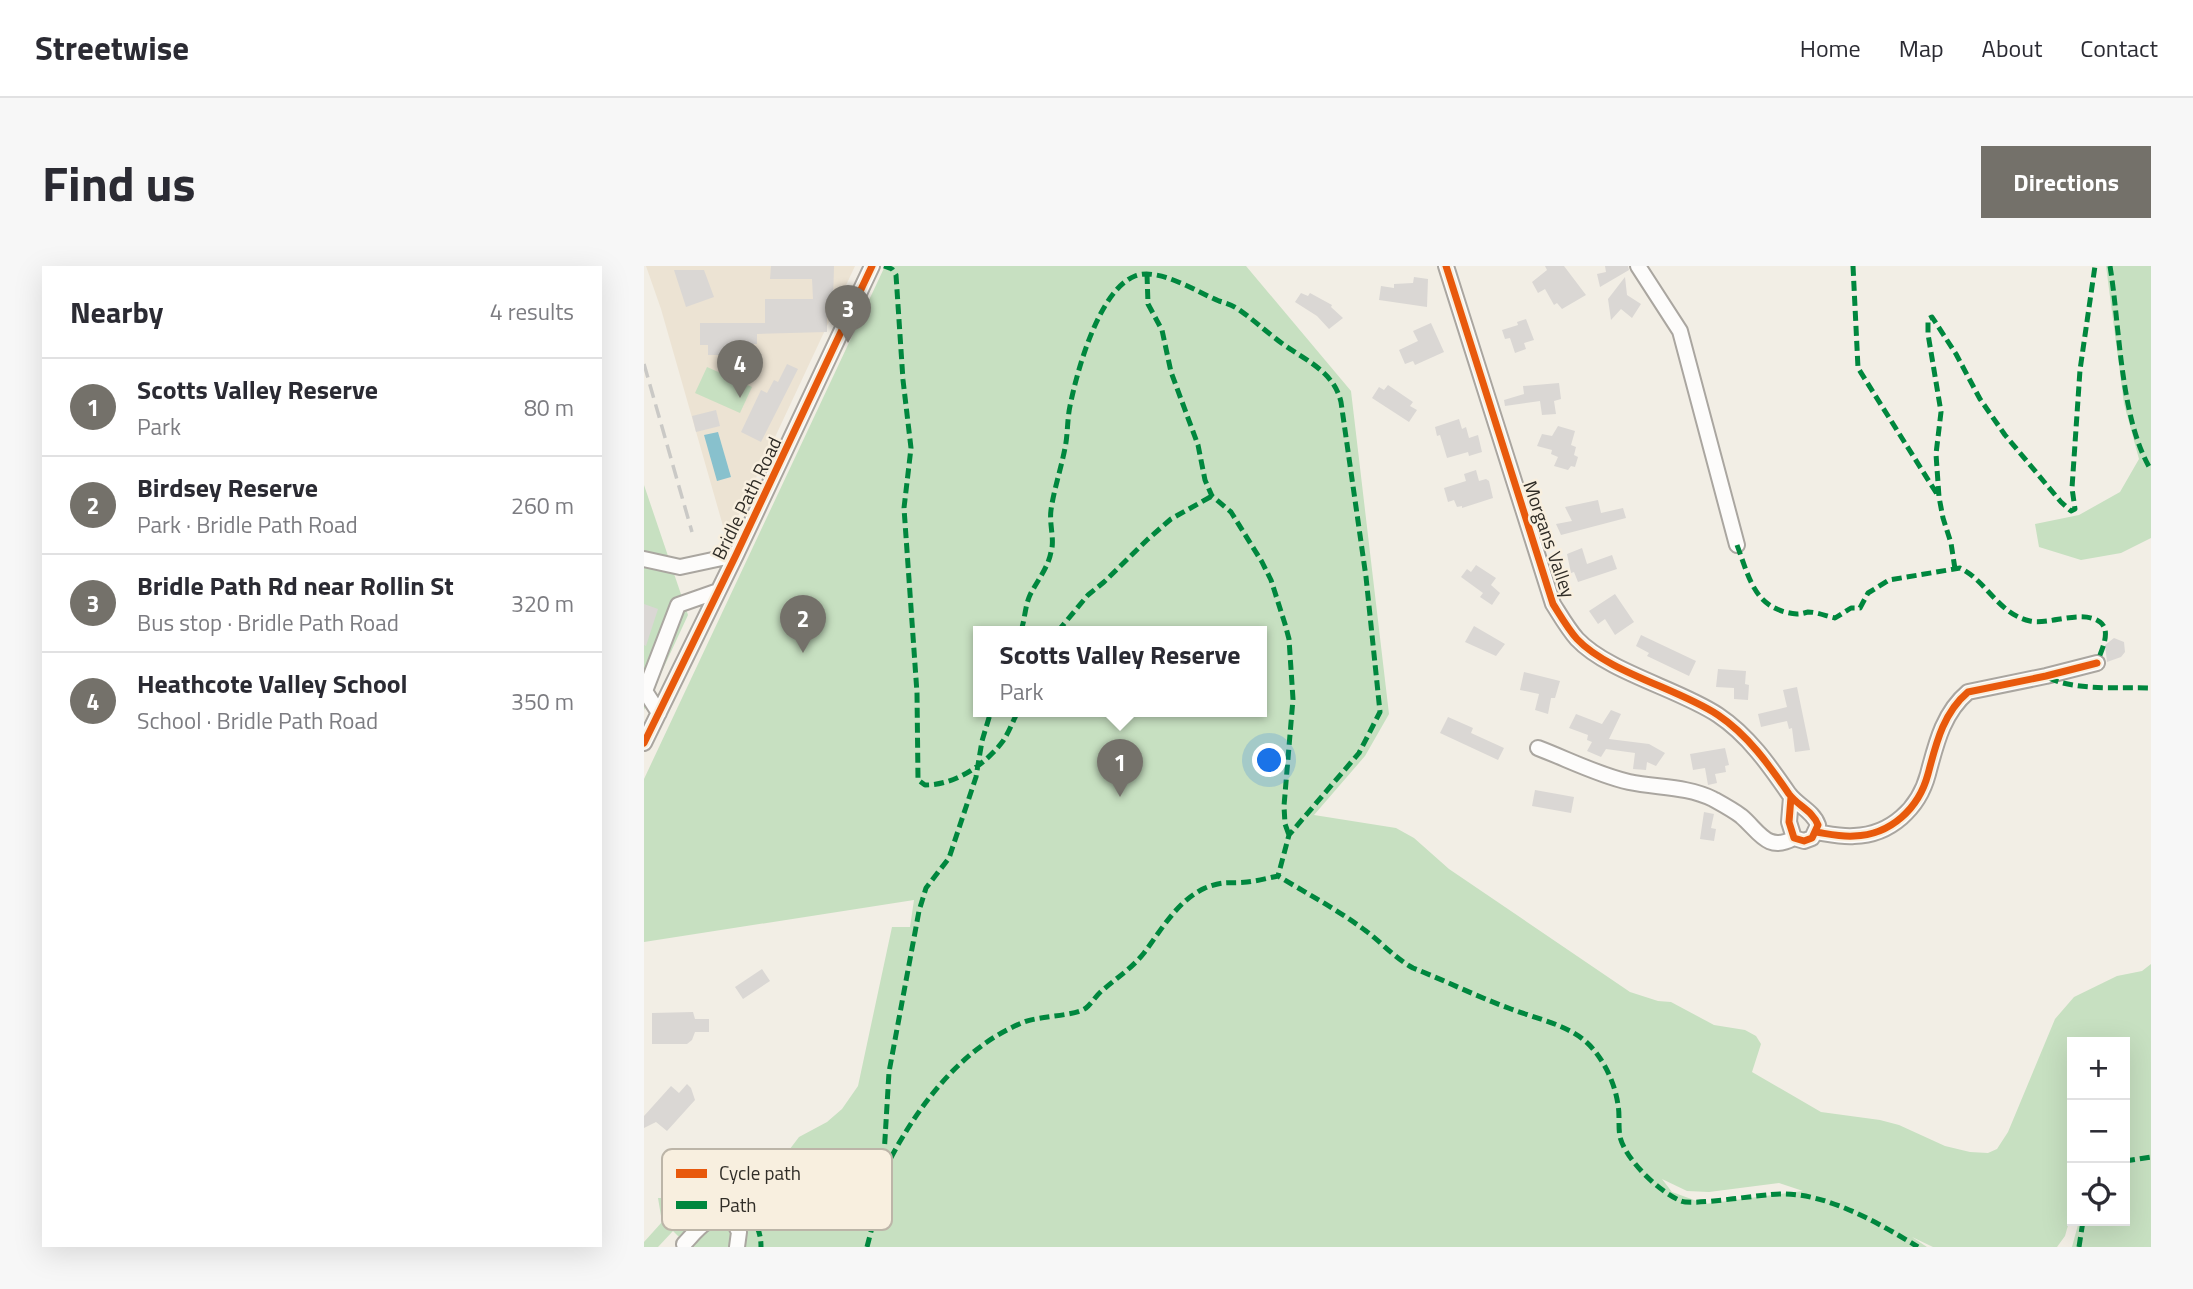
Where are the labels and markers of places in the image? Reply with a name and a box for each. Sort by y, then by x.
pin: 3 [825,285,871,343]
pin: 4 [717,340,763,398]
pin: 2 [780,595,826,653]
pin: 1 [1097,739,1143,797]

